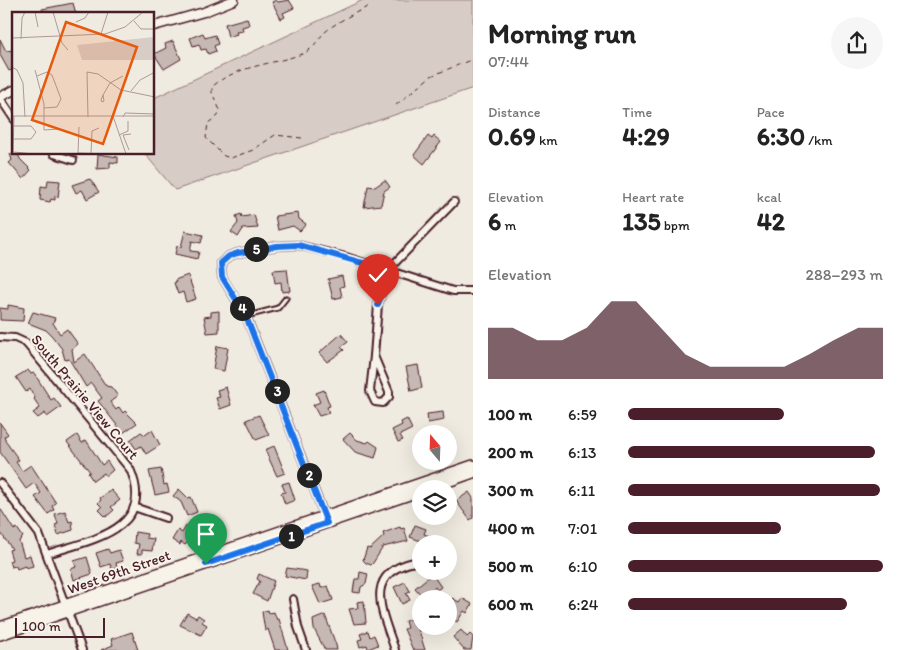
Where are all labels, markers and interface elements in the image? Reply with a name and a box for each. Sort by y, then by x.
inset map [12,12,155,155]
text: Morning run [488,16,636,50]
button: share [831,17,883,69]
text: 07:44 [488,52,529,71]
text: Distance [488,104,540,121]
text: Time [622,104,652,121]
text: Pace [757,104,785,121]
text: 0.69 [488,121,536,151]
text: 4:29 [622,121,670,151]
text: 6:30 [757,121,805,151]
text: km [536,132,558,149]
text: /km [805,132,833,149]
text: Elevation [488,189,544,206]
text: Heart rate [622,189,684,206]
text: kcal [757,189,782,206]
text: 6 [488,206,501,236]
text: 135 [622,206,661,236]
text: 42 [757,206,785,236]
text: m [501,217,516,234]
text: bpm [661,217,690,234]
pin: 5 [244,236,268,262]
text: 5 [253,241,260,258]
pin [357,254,399,305]
icon: check [364,261,392,289]
text: Elevation [488,265,552,284]
text: 288–293 m [806,265,883,284]
pin: 4 [230,296,254,320]
text: 4 [238,300,247,317]
street label: South Prairie View Court [27,331,143,463]
pin: 3 [264,378,290,404]
text: 3 [274,383,281,400]
text: 100 m [488,405,532,424]
text: 6:59 [568,405,597,424]
north arrow [412,425,458,470]
map controls [412,425,457,635]
text: 200 m [488,443,533,462]
text: 6:13 [568,443,597,462]
pin: 2 [296,462,322,488]
text: 2 [306,467,313,484]
button: layers [412,480,457,525]
text: 300 m [488,481,534,500]
text: 6:11 [568,481,595,500]
pin [185,513,227,564]
text: 400 m [488,519,534,538]
text: 7:01 [568,519,597,538]
icon: arrive [192,520,220,548]
pin: 1 [278,524,304,548]
text: 1 [288,528,295,545]
button: + [412,535,457,580]
street label: West 69th Street [65,546,173,598]
text: 500 m [488,557,533,576]
text: 6:10 [568,557,598,576]
button: − [412,590,457,635]
text: 600 m [488,595,533,614]
text: 6:24 [568,595,598,614]
scale bar [15,615,105,638]
text: 100 m [22,618,61,635]

